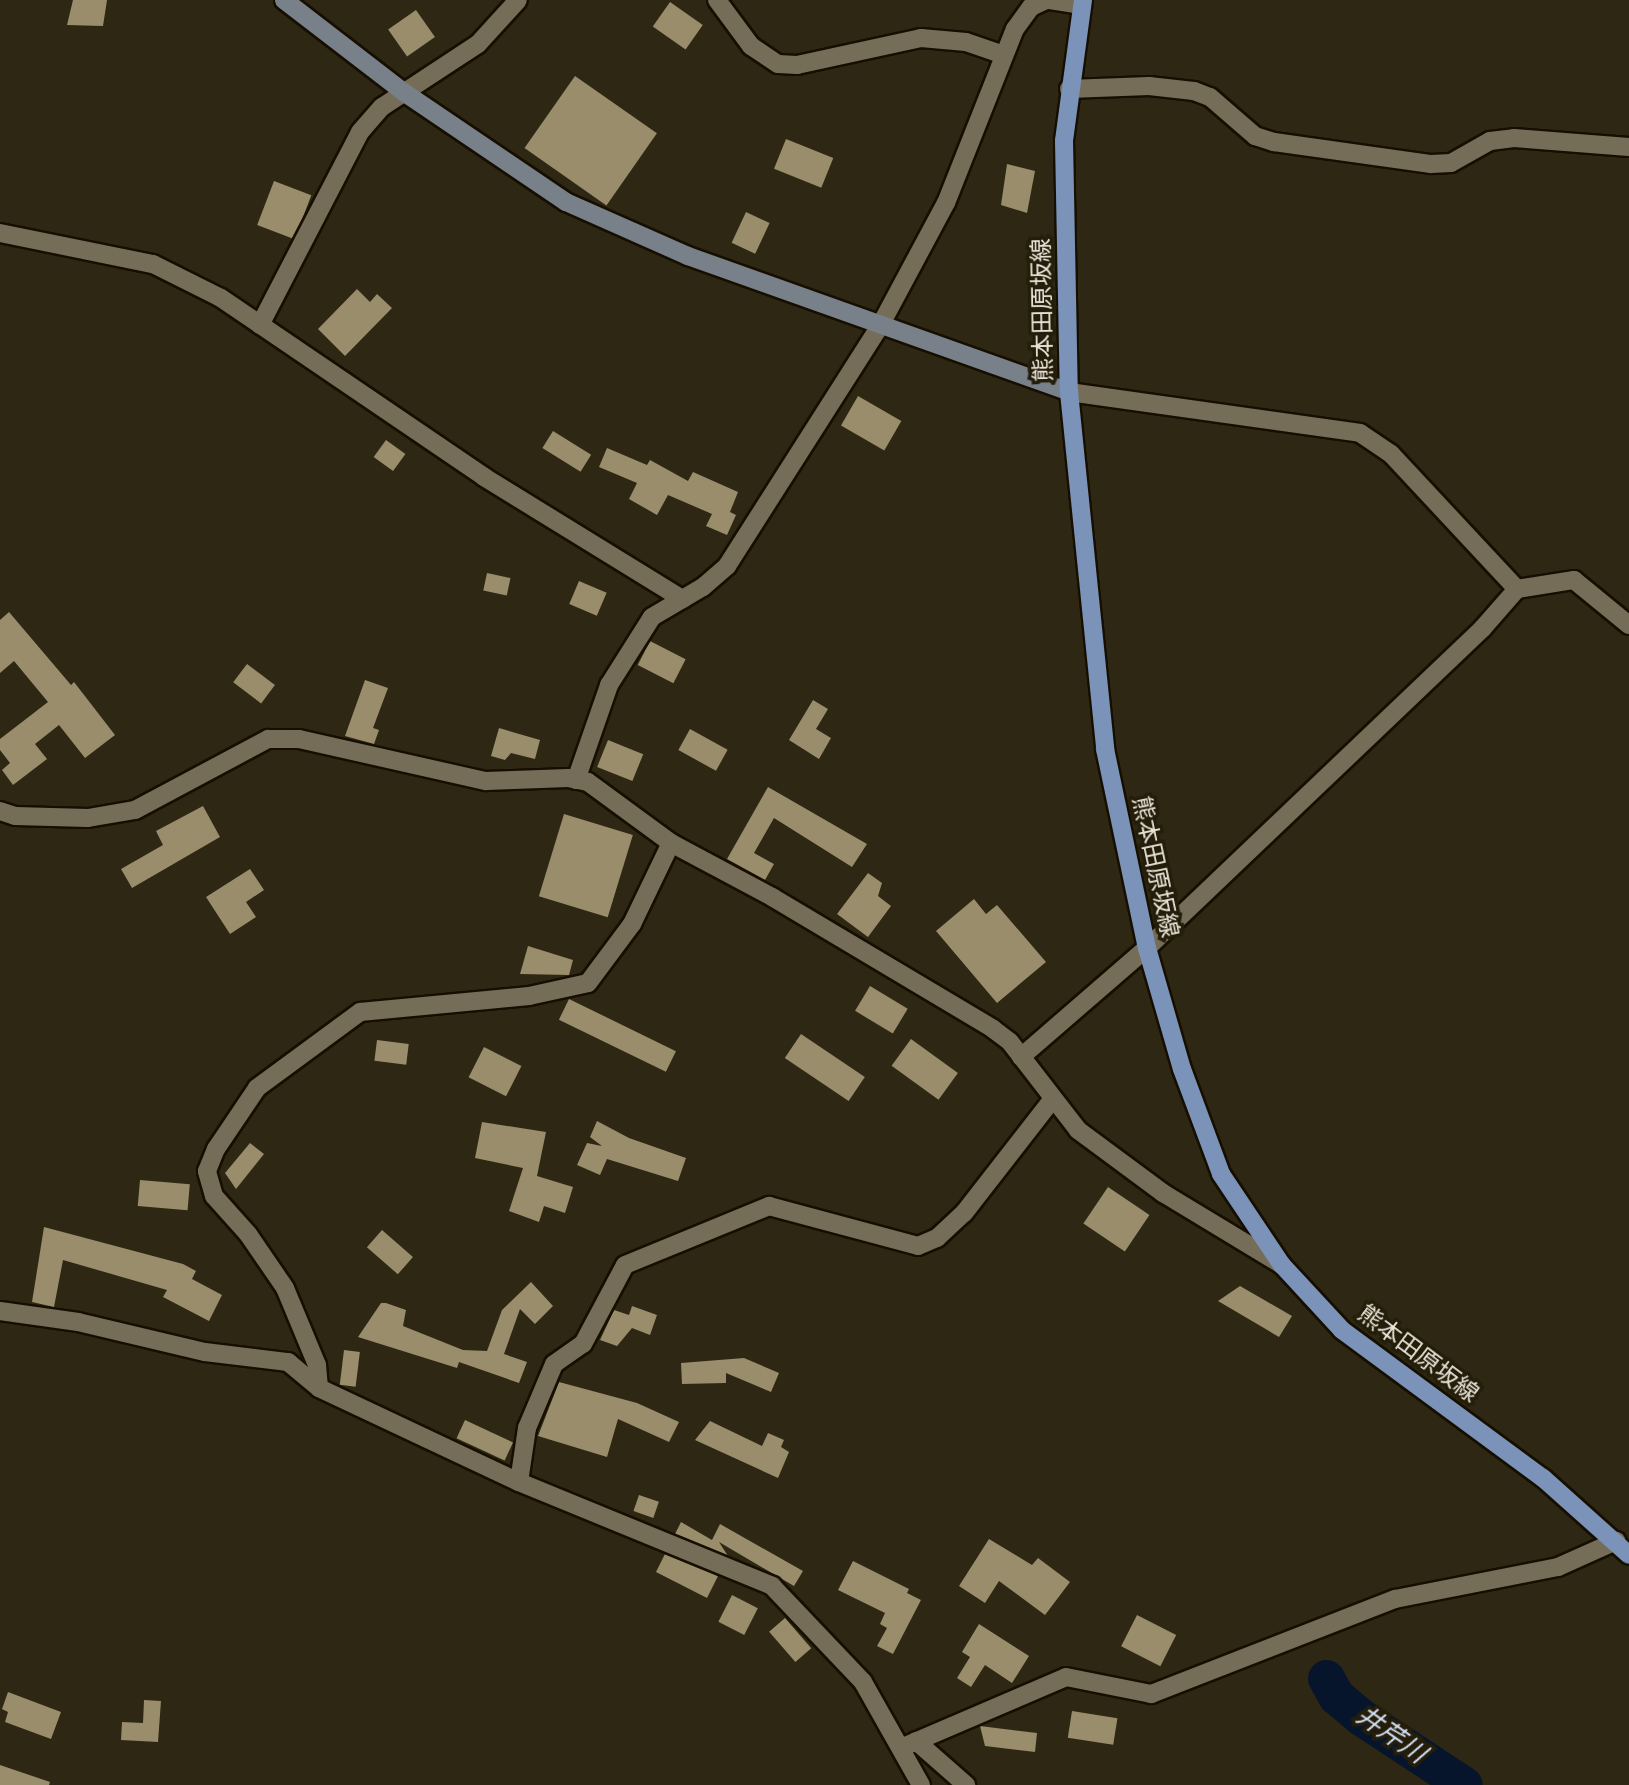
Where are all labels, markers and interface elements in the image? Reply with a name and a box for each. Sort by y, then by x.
street label: 熊本田原坂線 [1027,238,1059,382]
street label: 熊本田原坂線 [1126,794,1184,940]
street label: 熊本田原坂線 [1352,1299,1484,1409]
water label: 井芹川 [1350,1700,1432,1770]

